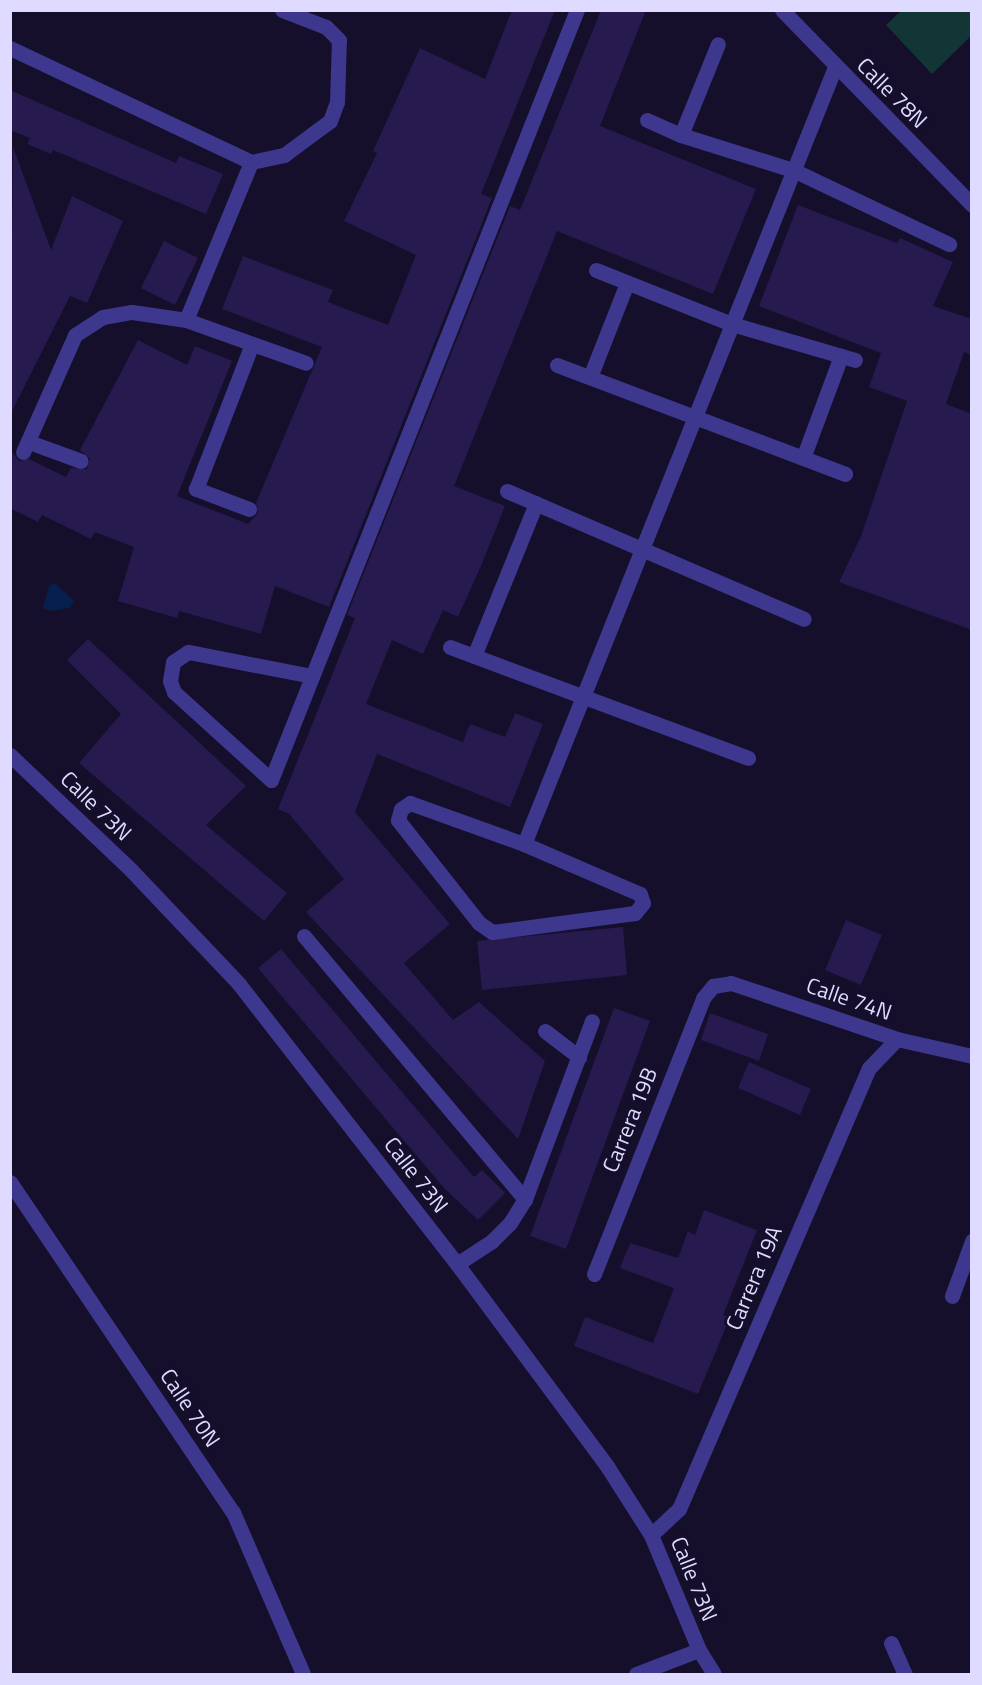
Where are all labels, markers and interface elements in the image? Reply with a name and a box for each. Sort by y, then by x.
street label: Calle 78N [851,52,933,134]
street label: Calle 73N [55,766,137,846]
street label: Calle 74N [803,972,895,1026]
street label: Carrera 19B [597,1064,663,1176]
street label: Calle 73N [378,1132,454,1218]
street label: Carrera 19A [720,1222,788,1334]
street label: Calle 70N [154,1364,226,1452]
street label: Calle 73N [665,1533,723,1625]

